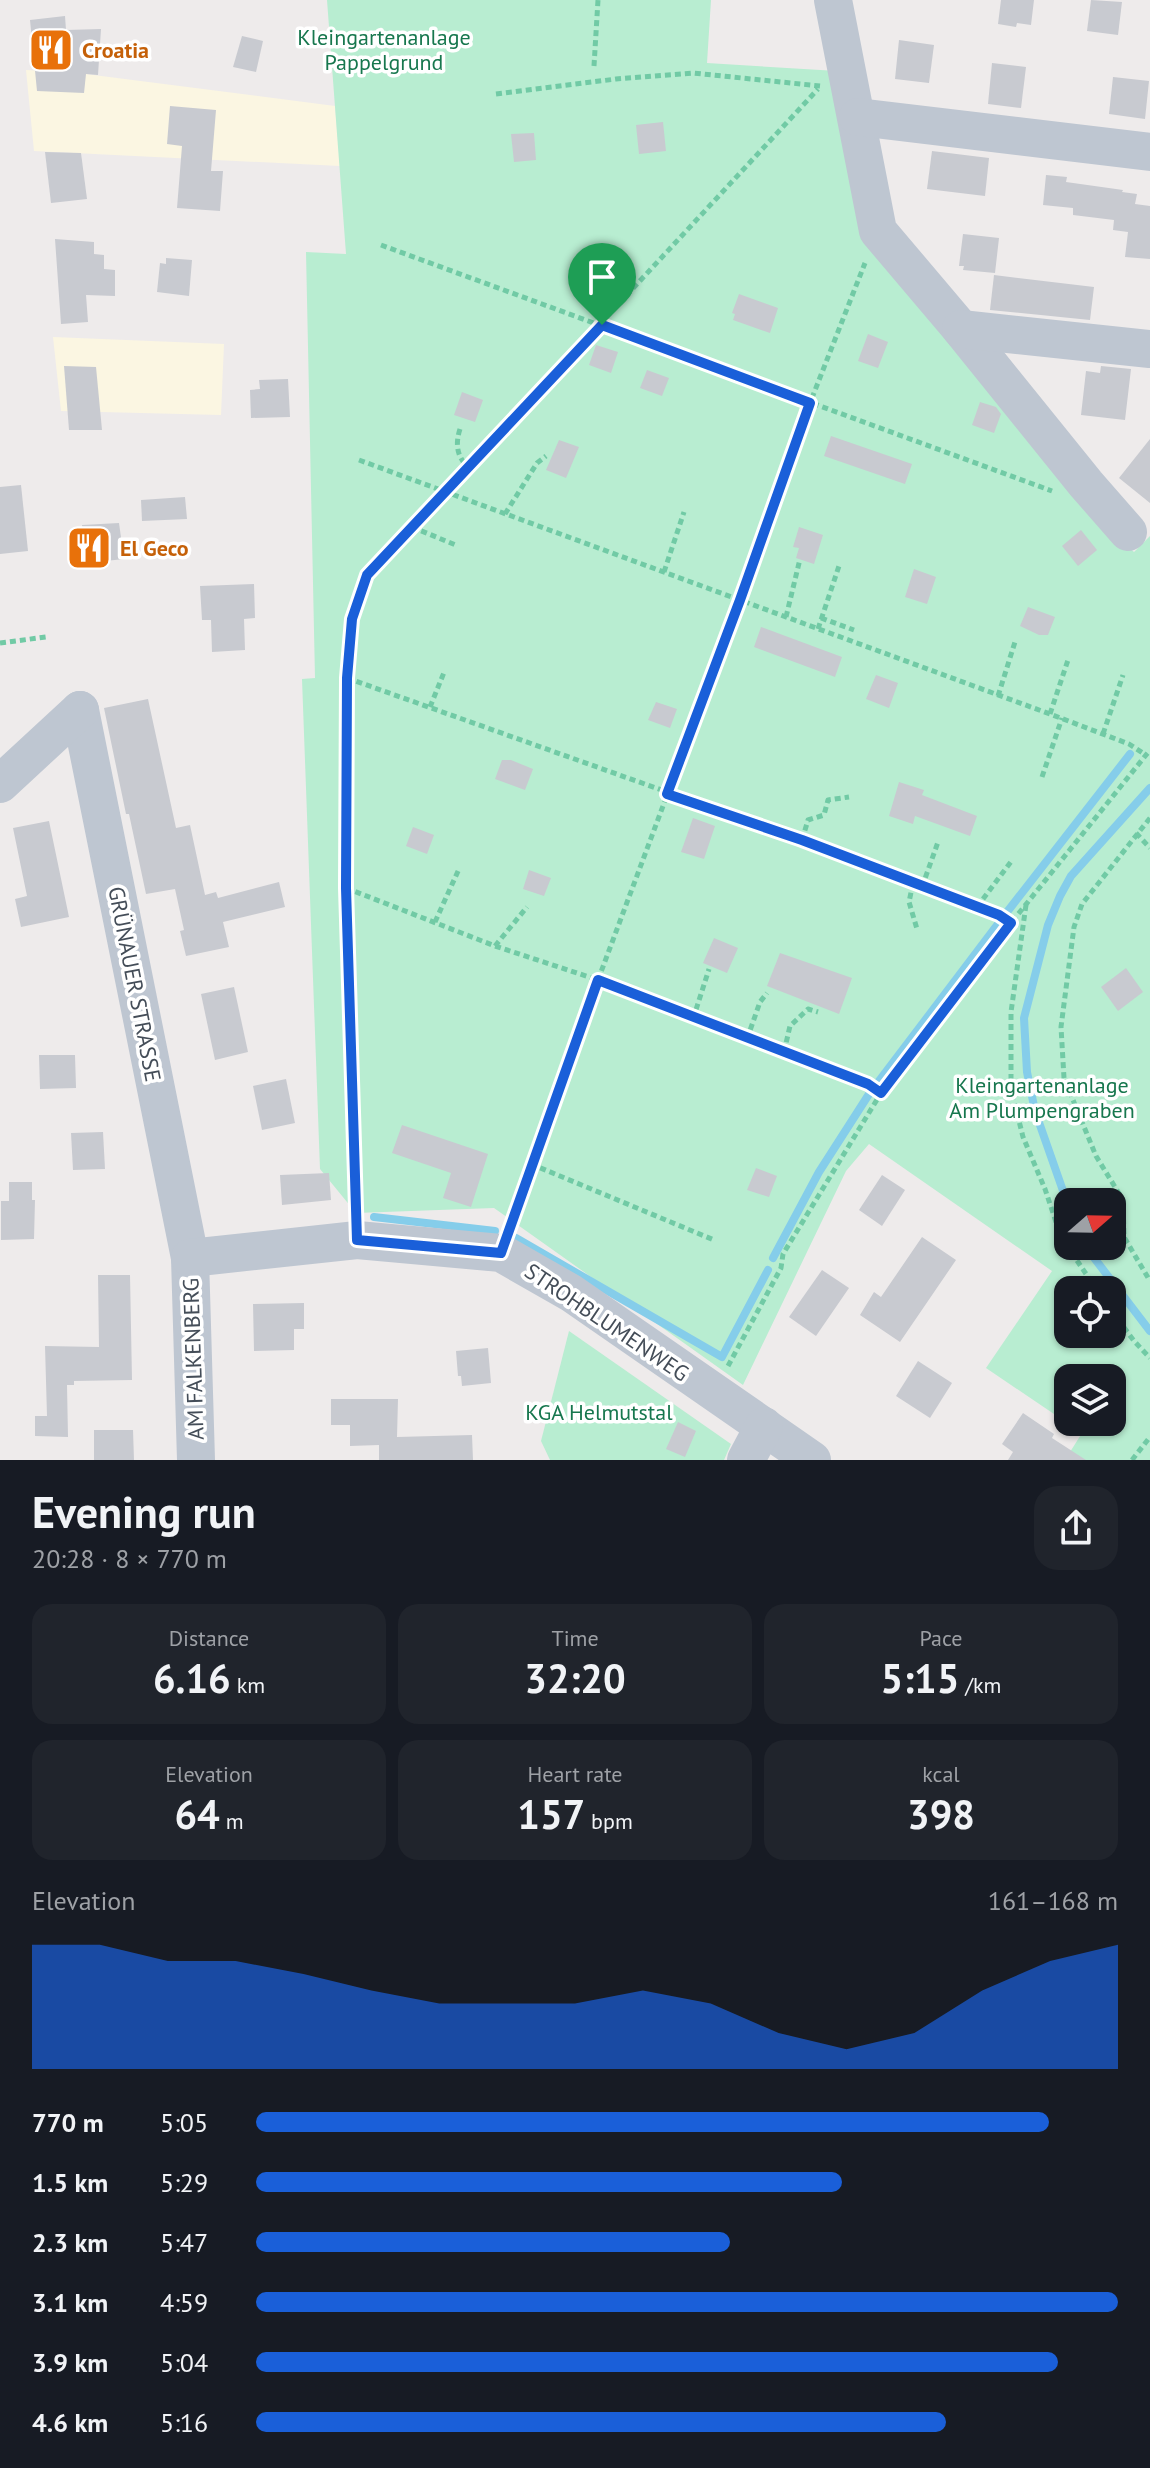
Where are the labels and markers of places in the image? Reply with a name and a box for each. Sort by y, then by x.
restaurant icon: Croatia [27,26,75,74]
place label: Croatia [82,36,149,64]
pin [568,243,636,325]
restaurant icon: El Geco [65,524,113,572]
place label: El Geco [120,534,189,562]

